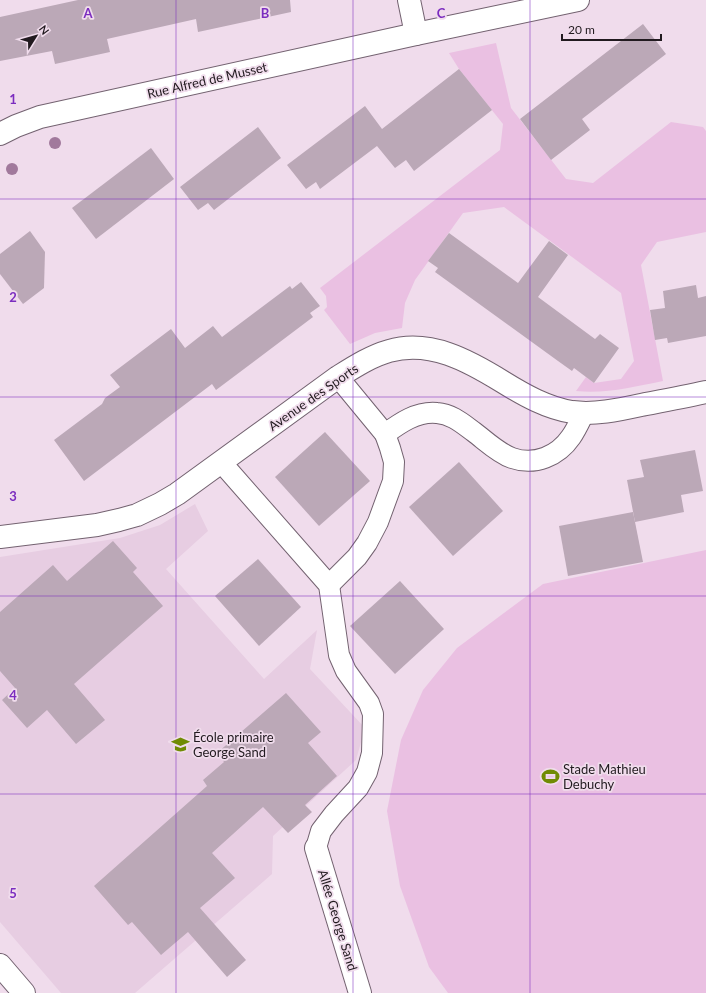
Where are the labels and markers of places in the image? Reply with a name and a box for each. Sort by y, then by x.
place label: École primaire George Sand [193,729,274,760]
school or university icon: École primaire George Sand [170,734,190,754]
place label: Stade Mathieu Debuchy [563,761,646,792]
sports icon: Stade Mathieu Debuchy [540,766,560,786]

